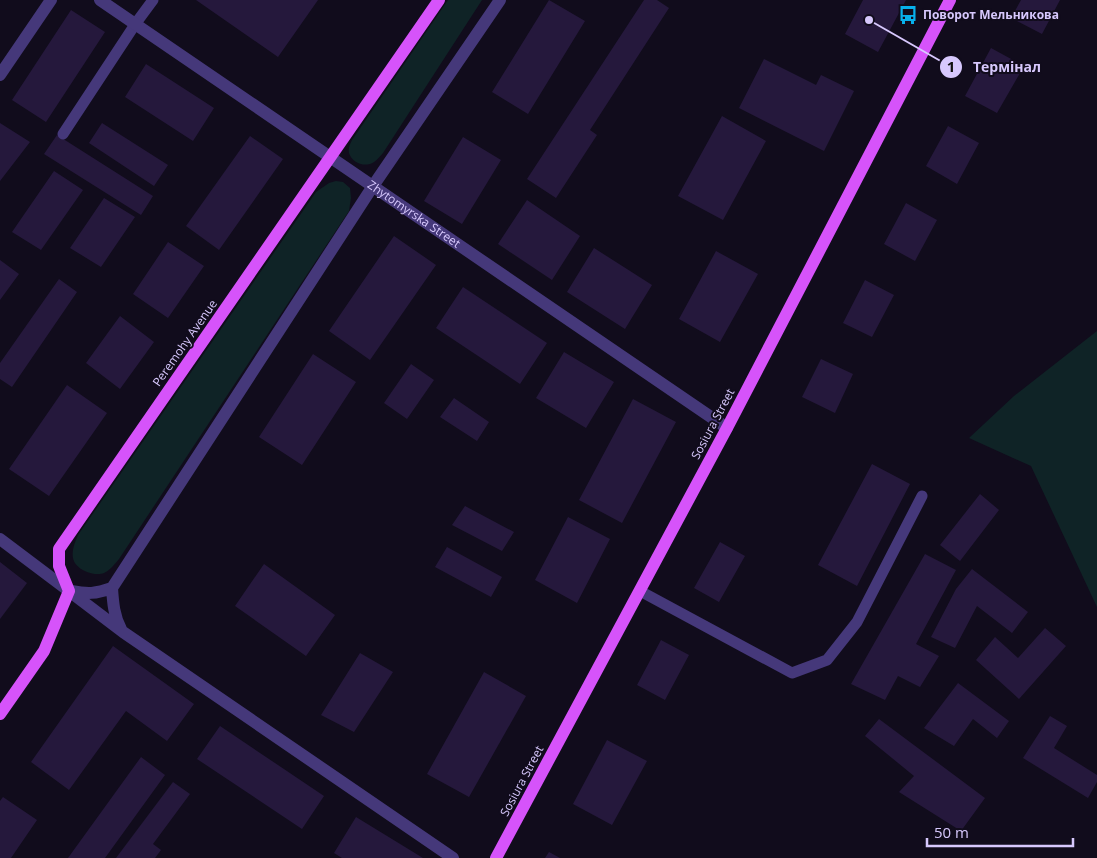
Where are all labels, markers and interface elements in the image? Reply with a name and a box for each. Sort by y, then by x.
bus stop icon: Поворот Мельникова [897,4,919,26]
place label: Поворот Мельникова [923,6,1059,23]
callout: Термінал [938,52,1051,81]
text: 1 [947,56,955,76]
text: Термінал [973,57,1041,76]
street label: Zhytomyrska Street [364,176,464,252]
street label: Peremohy Avenue [148,296,221,389]
street label: Sosiura Street [687,385,738,462]
street label: Sosiura Street [496,742,547,819]
scale bar [927,816,1073,848]
text: 50 m [934,822,969,842]

